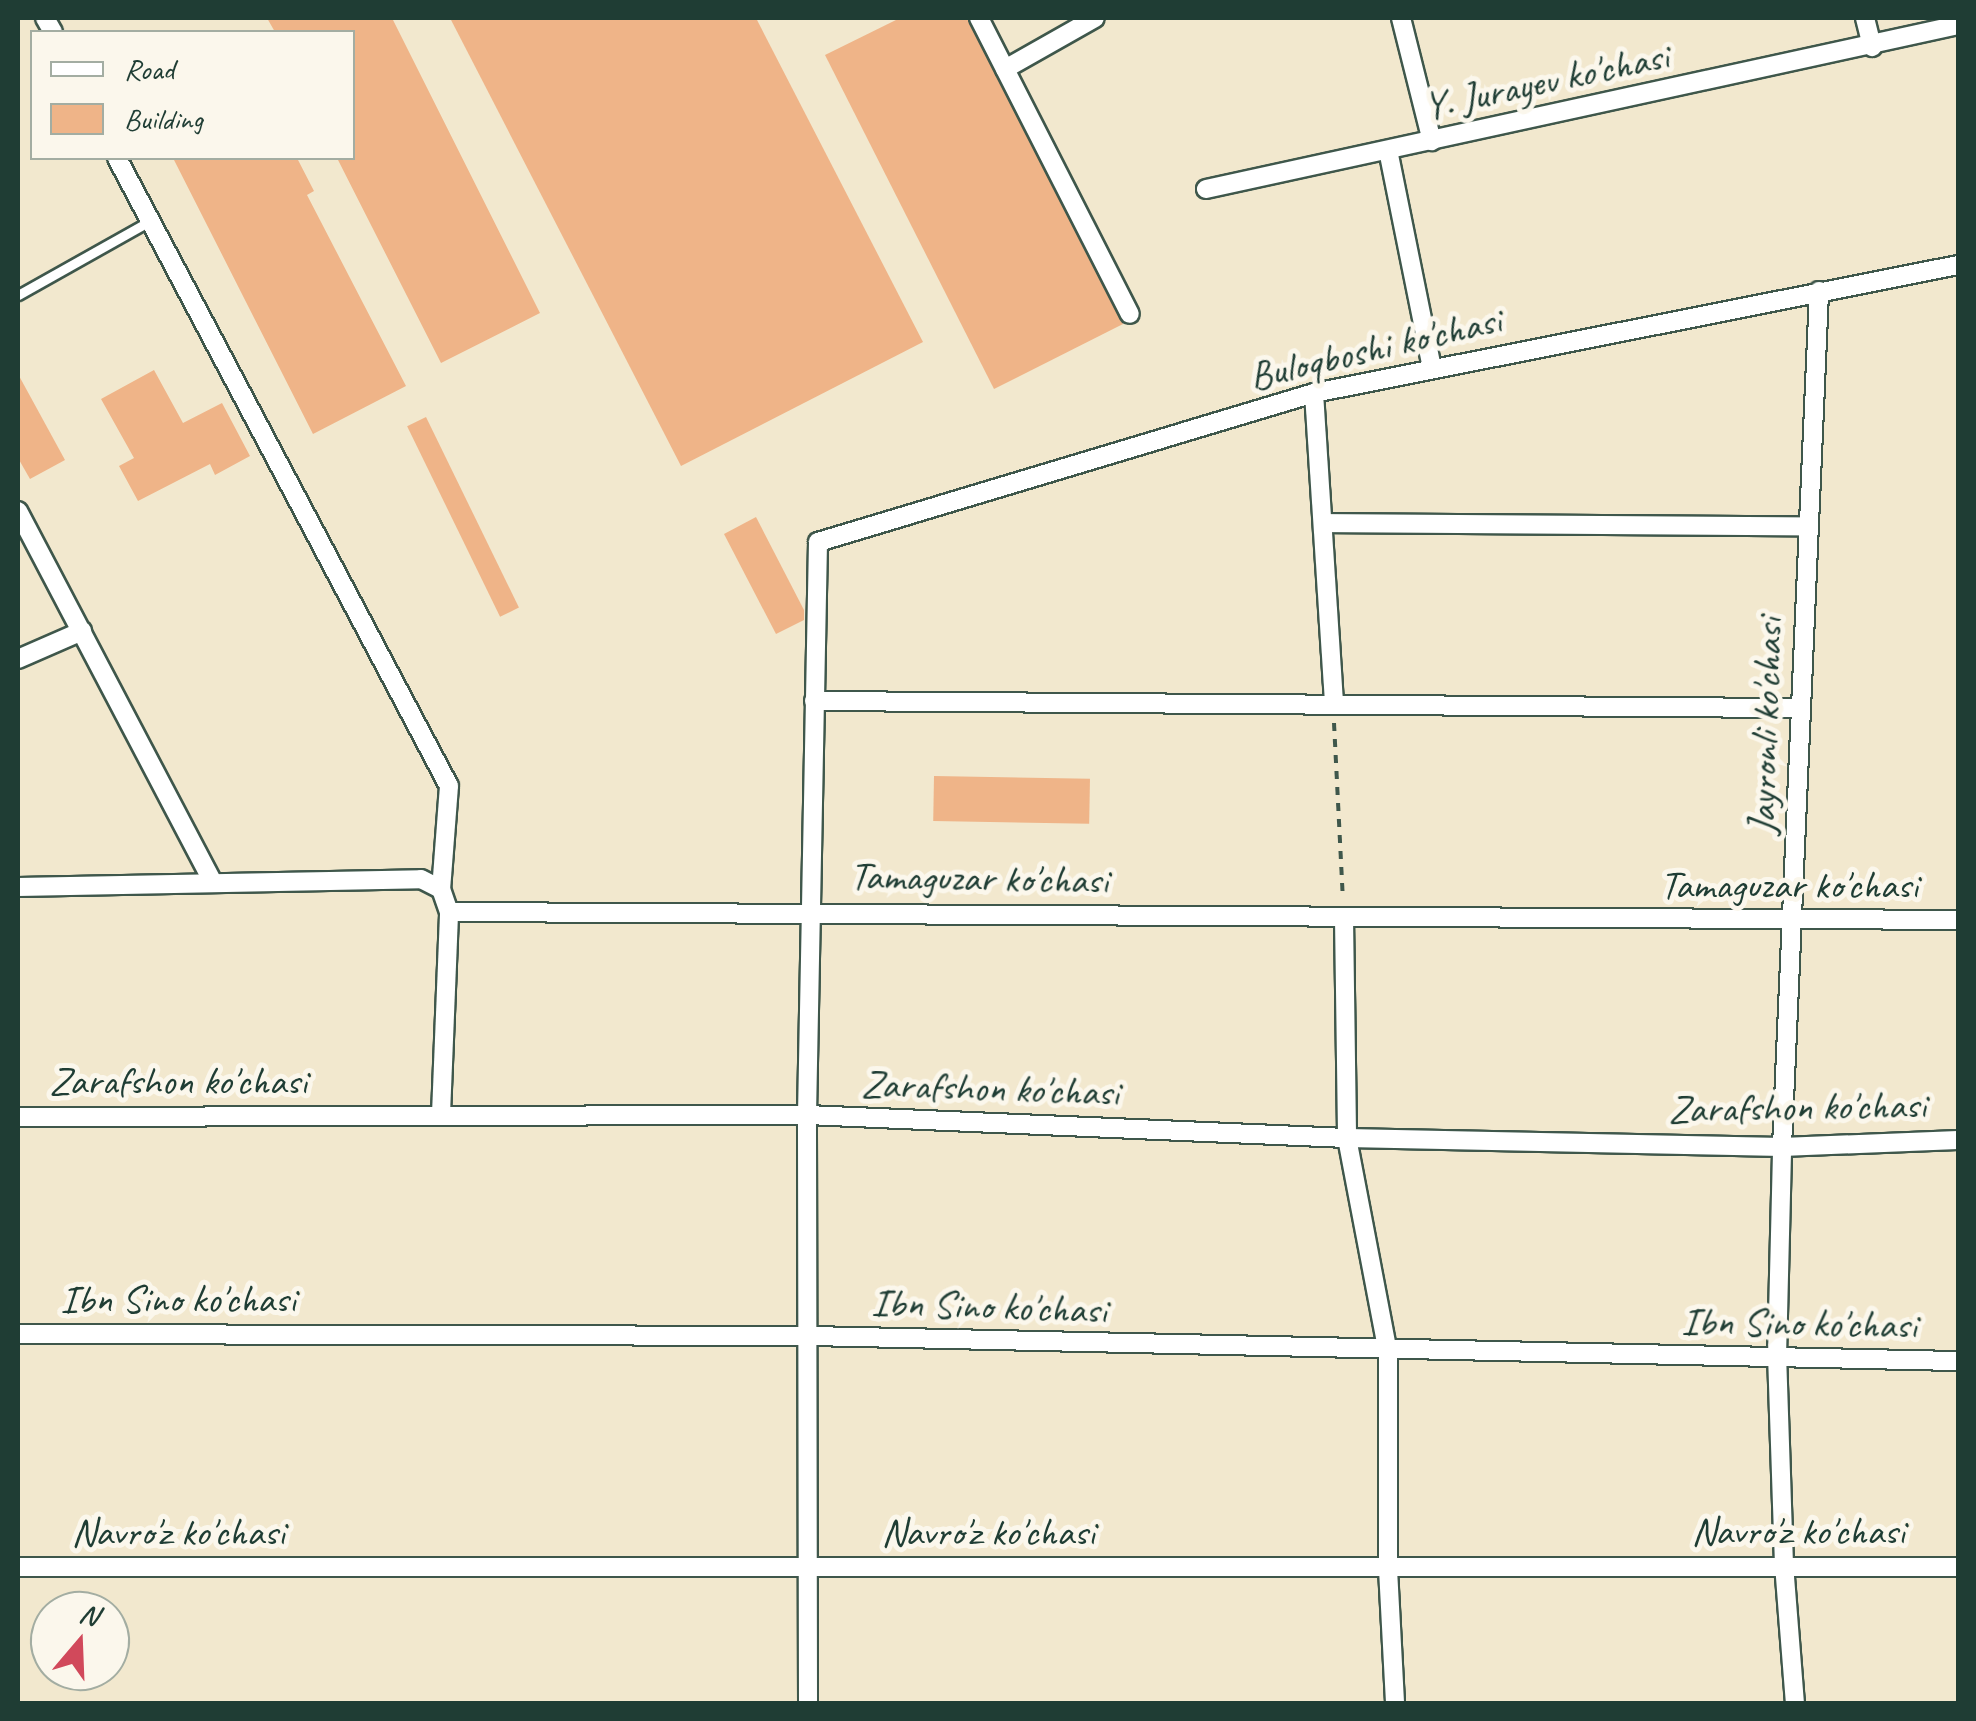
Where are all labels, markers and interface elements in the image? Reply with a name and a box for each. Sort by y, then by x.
legend [30,30,355,160]
street label: Y. Jurayev ko'chasi [1419,32,1673,130]
text: Road [124,50,174,88]
text: Building [124,100,203,138]
street label: Buloqboshi ko'chasi [1244,296,1506,400]
street label: Jayronli ko'chasi [1737,617,1793,835]
street label: Tamaguzar ko'chasi [849,852,1109,904]
street label: Tamaguzar ko'chasi [1660,861,1918,909]
street label: Zarafshon ko'chasi [49,1057,307,1105]
street label: Zarafshon ko'chasi [860,1060,1120,1116]
street label: Zarafshon ko'chasi [1667,1081,1927,1133]
street label: Ibn Sino ko'chasi [60,1275,296,1323]
street label: Ibn Sino ko'chasi [870,1278,1108,1334]
street label: Ibn Sino ko'chasi [1681,1297,1917,1349]
street label: Navro'z ko'chasi [1691,1507,1905,1555]
street label: Navro'z ko'chasi [71,1508,285,1556]
street label: Navro'z ko'chasi [881,1508,1095,1556]
north arrow [30,1591,130,1691]
text: N [75,1595,103,1633]

